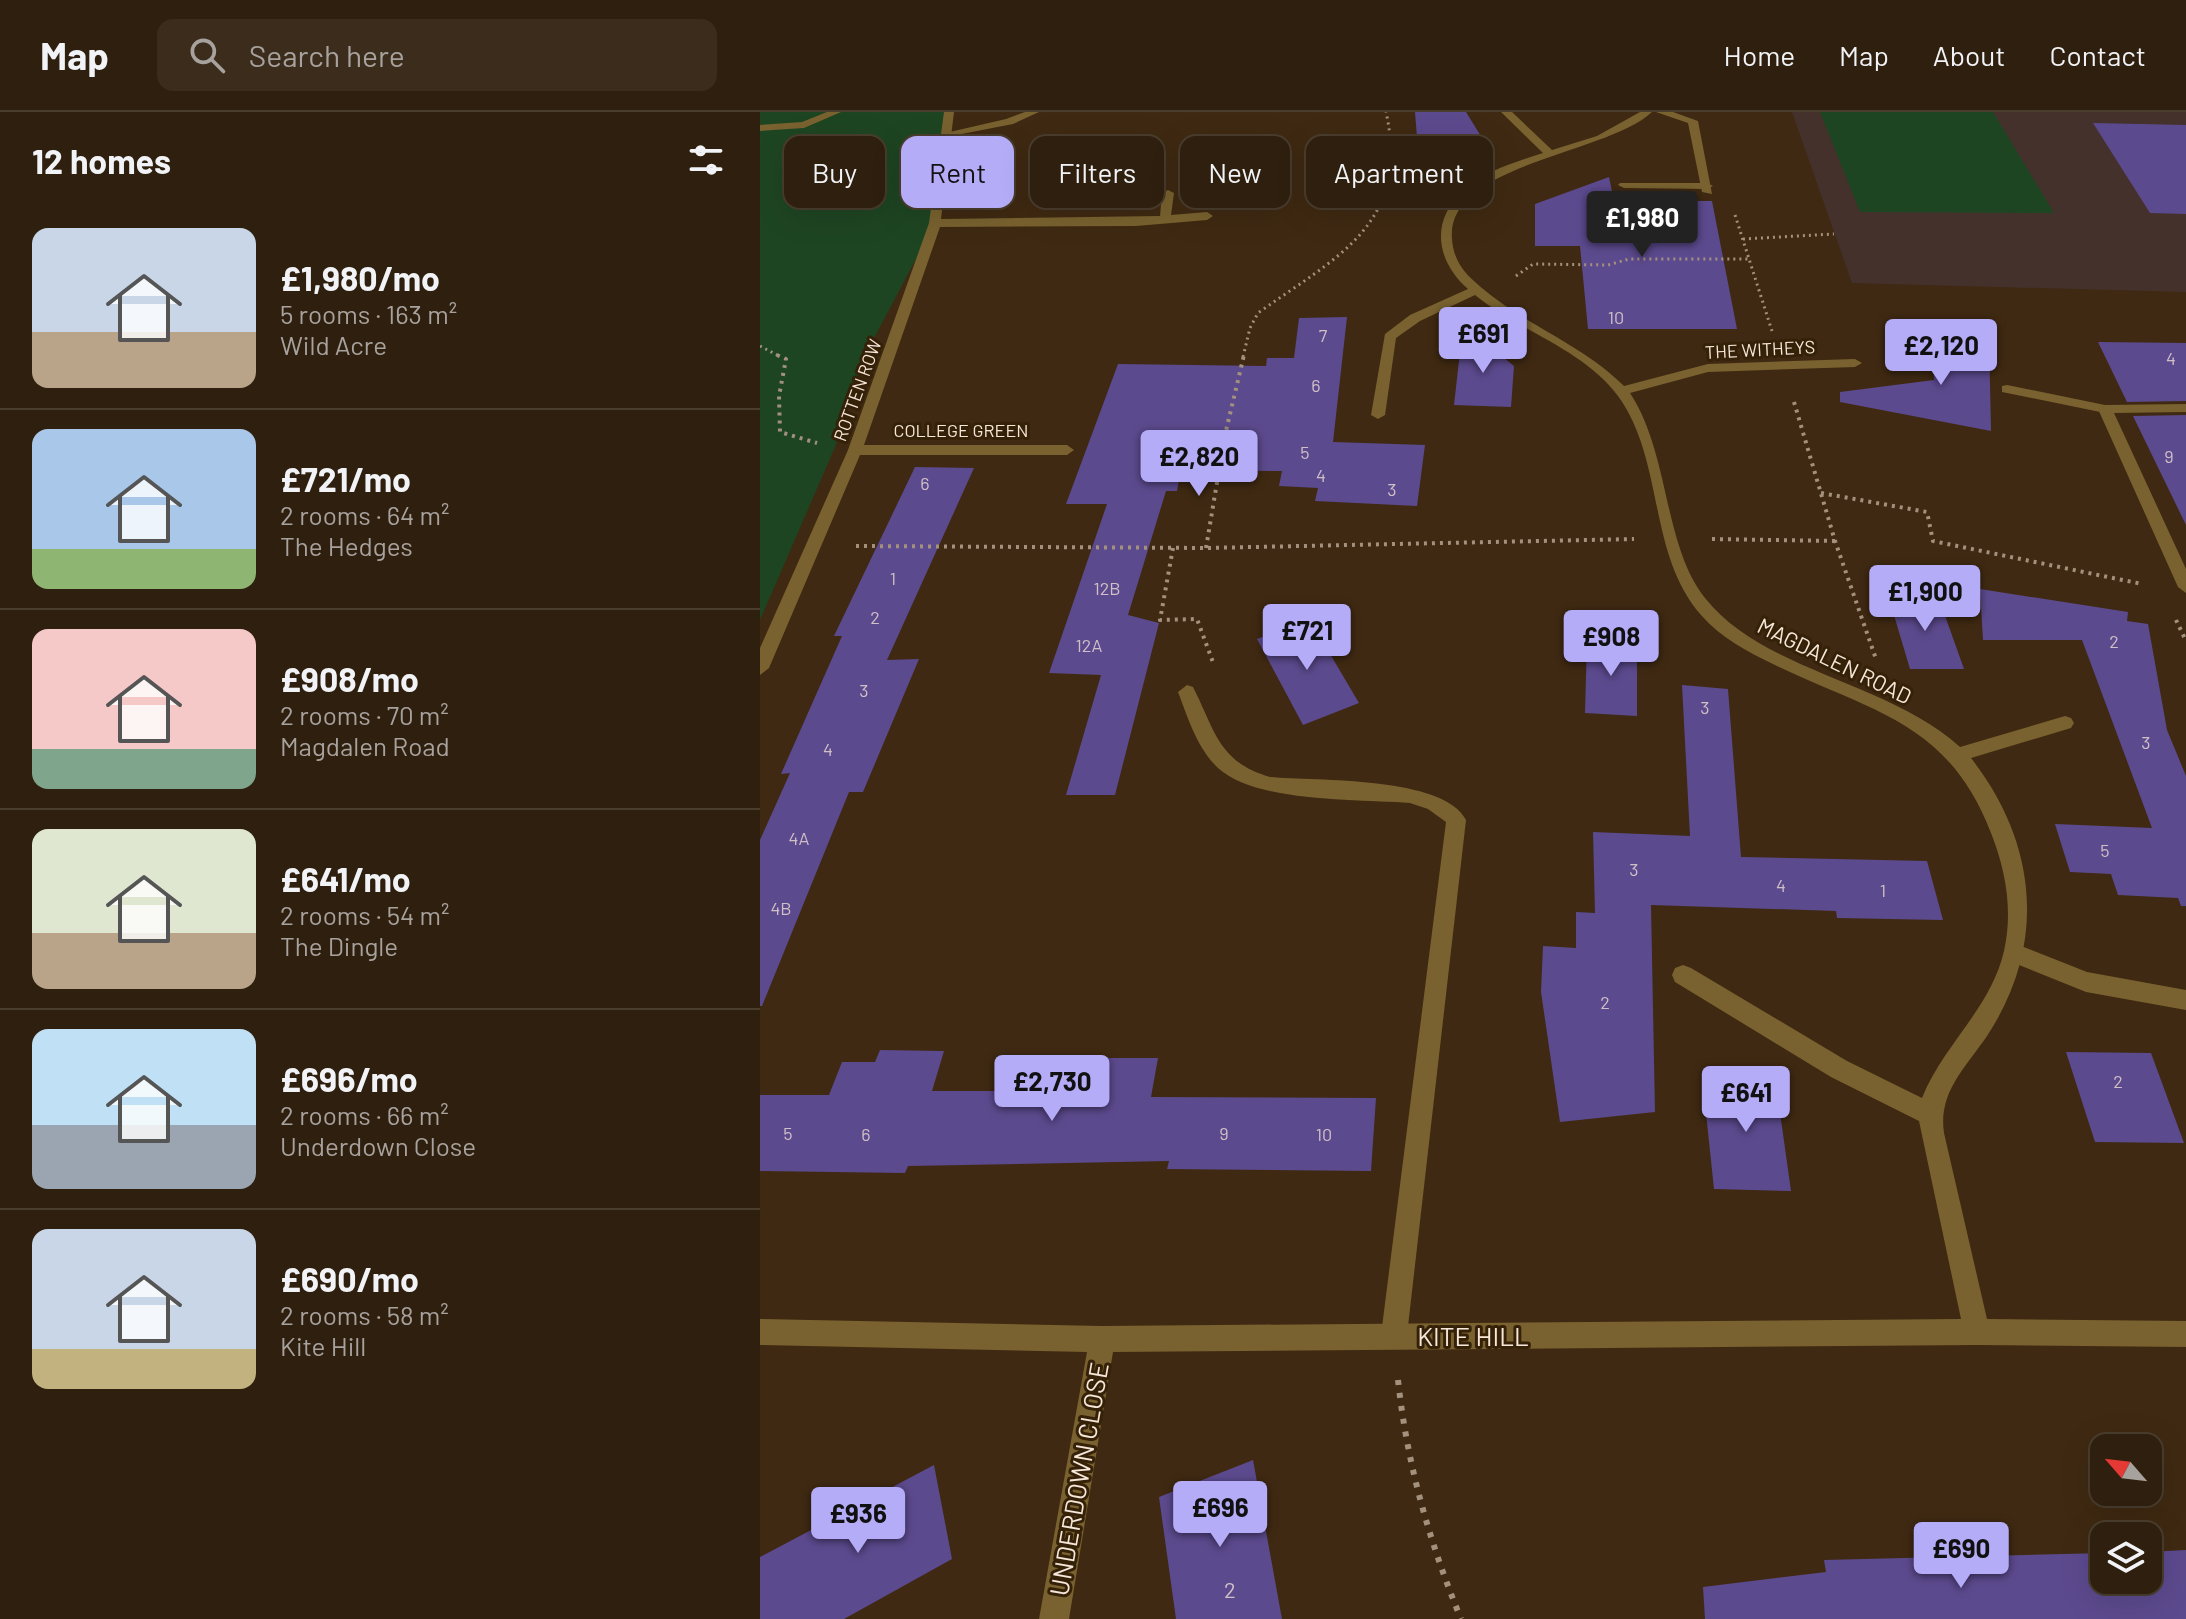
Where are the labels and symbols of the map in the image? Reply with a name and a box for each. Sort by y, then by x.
pin: £1,980 [1577,191,1707,259]
house number: 10 [1608,306,1624,328]
pin: £691 [1436,307,1530,375]
pin: £2,120 [1876,319,2006,387]
house number: 7 [1319,324,1328,346]
street label: THE WITHEYS [1704,335,1816,363]
street label: ROTTEN ROW [828,336,886,444]
house number: 4 [2166,347,2176,369]
house number: 6 [1311,374,1321,396]
street label: COLLEGE GREEN [894,419,1028,441]
pin: £2,820 [1134,430,1264,498]
house number: 5 [1300,441,1310,463]
house number: 9 [2164,445,2174,467]
house number: 4 [1316,464,1326,486]
house number: 6 [920,472,930,494]
house number: 3 [1387,478,1397,500]
pin: £1,900 [1860,565,1990,633]
house number: 1 [890,567,896,589]
house number: 12B [1093,577,1121,599]
pin: £721 [1260,604,1354,672]
house number: 2 [870,606,880,628]
pin: £908 [1564,610,1658,678]
street label: MAGDALEN ROAD [1754,612,1916,708]
house number: 2 [2109,630,2119,652]
house number: 12A [1076,634,1103,656]
house number: 3 [859,679,869,701]
house number: 3 [1700,696,1710,718]
house number: 3 [2141,731,2151,753]
house number: 4 [823,738,833,760]
house number: 4A [789,827,809,849]
house number: 5 [2100,839,2110,861]
house number: 3 [1629,858,1639,880]
house number: 4 [1776,874,1786,896]
house number: 1 [1880,879,1886,901]
house number: 4B [770,897,792,919]
house number: 2 [1600,991,1610,1013]
pin: £2,730 [987,1055,1117,1123]
pin: £641 [1699,1066,1793,1134]
house number: 2 [2113,1070,2123,1092]
house number: 5 [783,1122,793,1144]
house number: 9 [1219,1122,1229,1144]
house number: 6 [861,1123,871,1145]
house number: 10 [1316,1123,1332,1145]
street label: KITE HILL [1417,1320,1529,1351]
street label: UNDERDOWN CLOSE [1042,1360,1114,1598]
north arrow [2090,1434,2162,1506]
pin: £696 [1173,1481,1267,1549]
pin: £936 [811,1487,905,1555]
pin: £690 [1914,1522,2008,1590]
house number: 2 [1224,1576,1236,1602]

